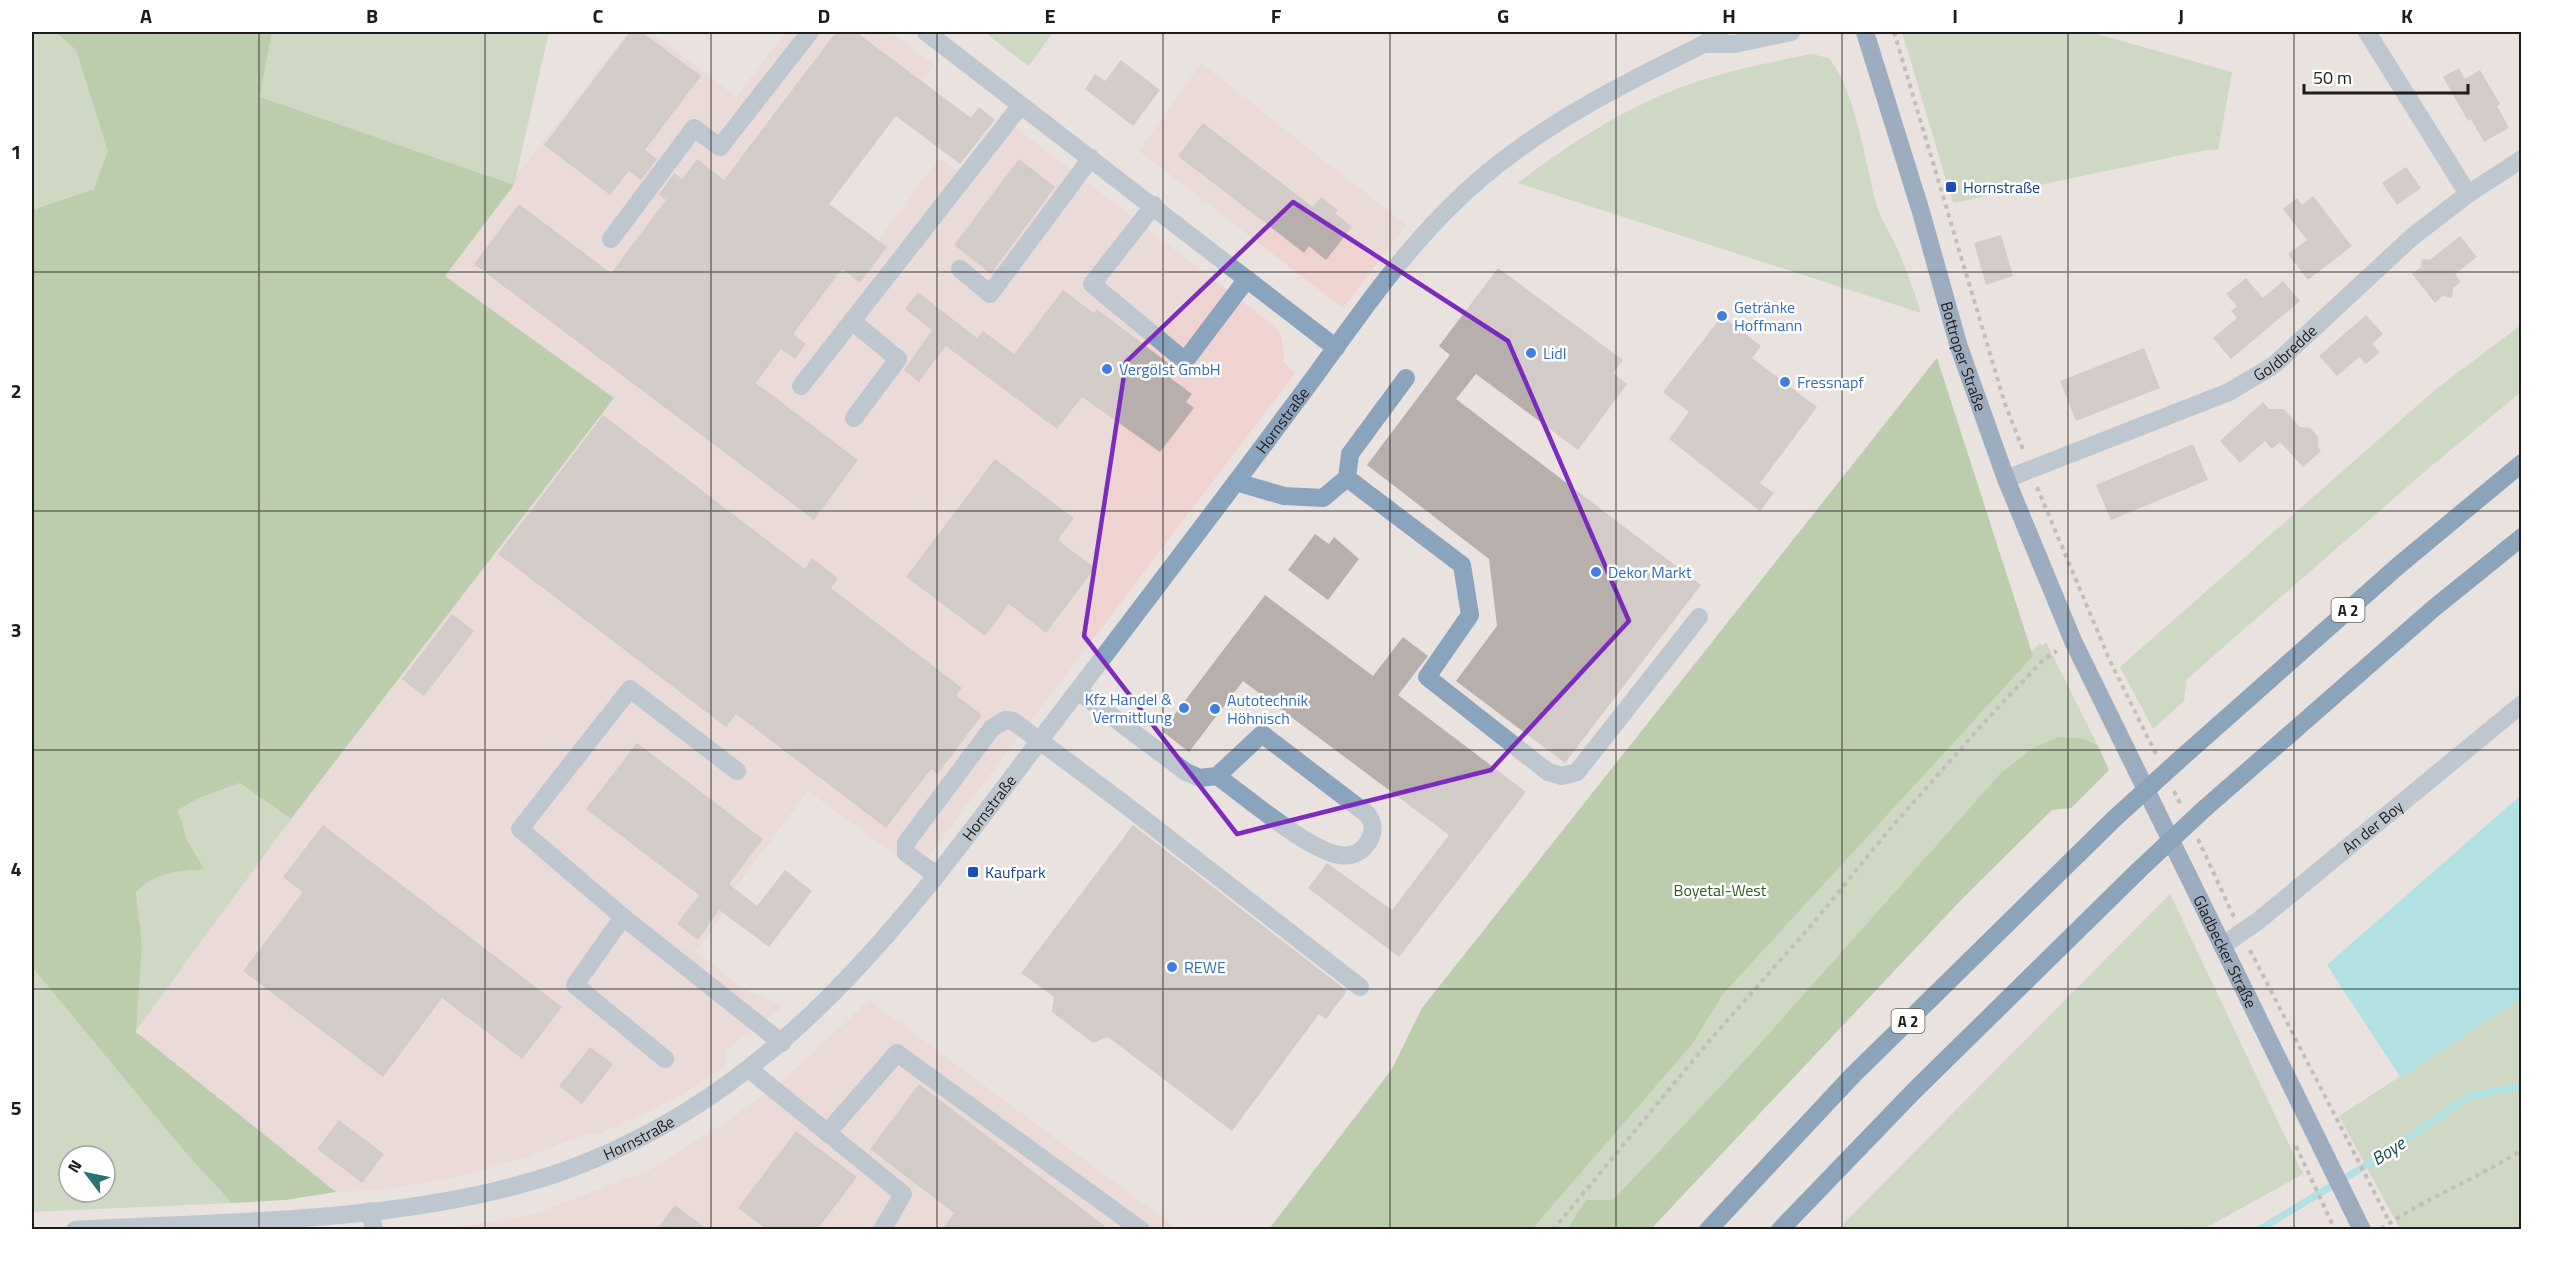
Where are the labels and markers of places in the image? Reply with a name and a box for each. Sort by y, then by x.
place label: Hornstraße [1963,175,2040,199]
marker: Hornstraße [1944,180,1958,194]
place label: Getränke Hoffmann [1734,295,1802,337]
marker: Getränke Hoffmann [1715,309,1729,323]
place label: Lidl [1543,341,1566,365]
marker: Lidl [1524,346,1538,360]
place label: Vergölst GmbH [1119,357,1221,381]
marker: Vergölst GmbH [1100,362,1114,376]
place label: Fressnapf [1797,370,1864,394]
marker: Fressnapf [1778,375,1792,389]
place label: Dekor Markt [1608,560,1692,584]
marker: Dekor Markt [1589,565,1603,579]
place label: Kfz Handel & Vermittlung [1085,687,1172,729]
place label: Autotechnik Höhnisch [1227,688,1308,730]
marker: Kfz Handel & Vermittlung [1177,701,1191,715]
marker: Autotechnik Höhnisch [1208,702,1222,716]
place label: Kaufpark [985,860,1046,884]
marker: Kaufpark [966,865,980,879]
place label: REWE [1184,955,1226,979]
marker: REWE [1165,960,1179,974]

